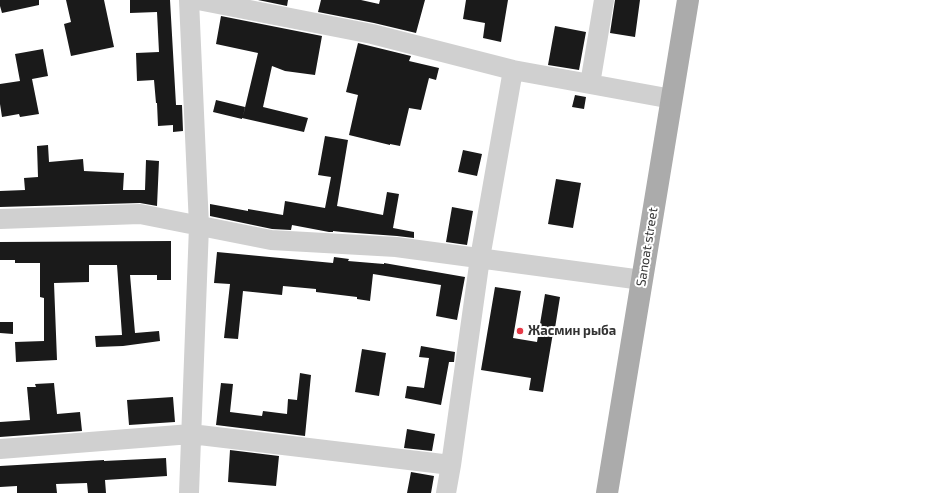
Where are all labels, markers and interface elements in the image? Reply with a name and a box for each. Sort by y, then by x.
street label: Sanoat street [633,206,661,288]
place label: Жасмин рыба [528,323,616,339]
marker: Жасмин рыба [515,326,525,336]

